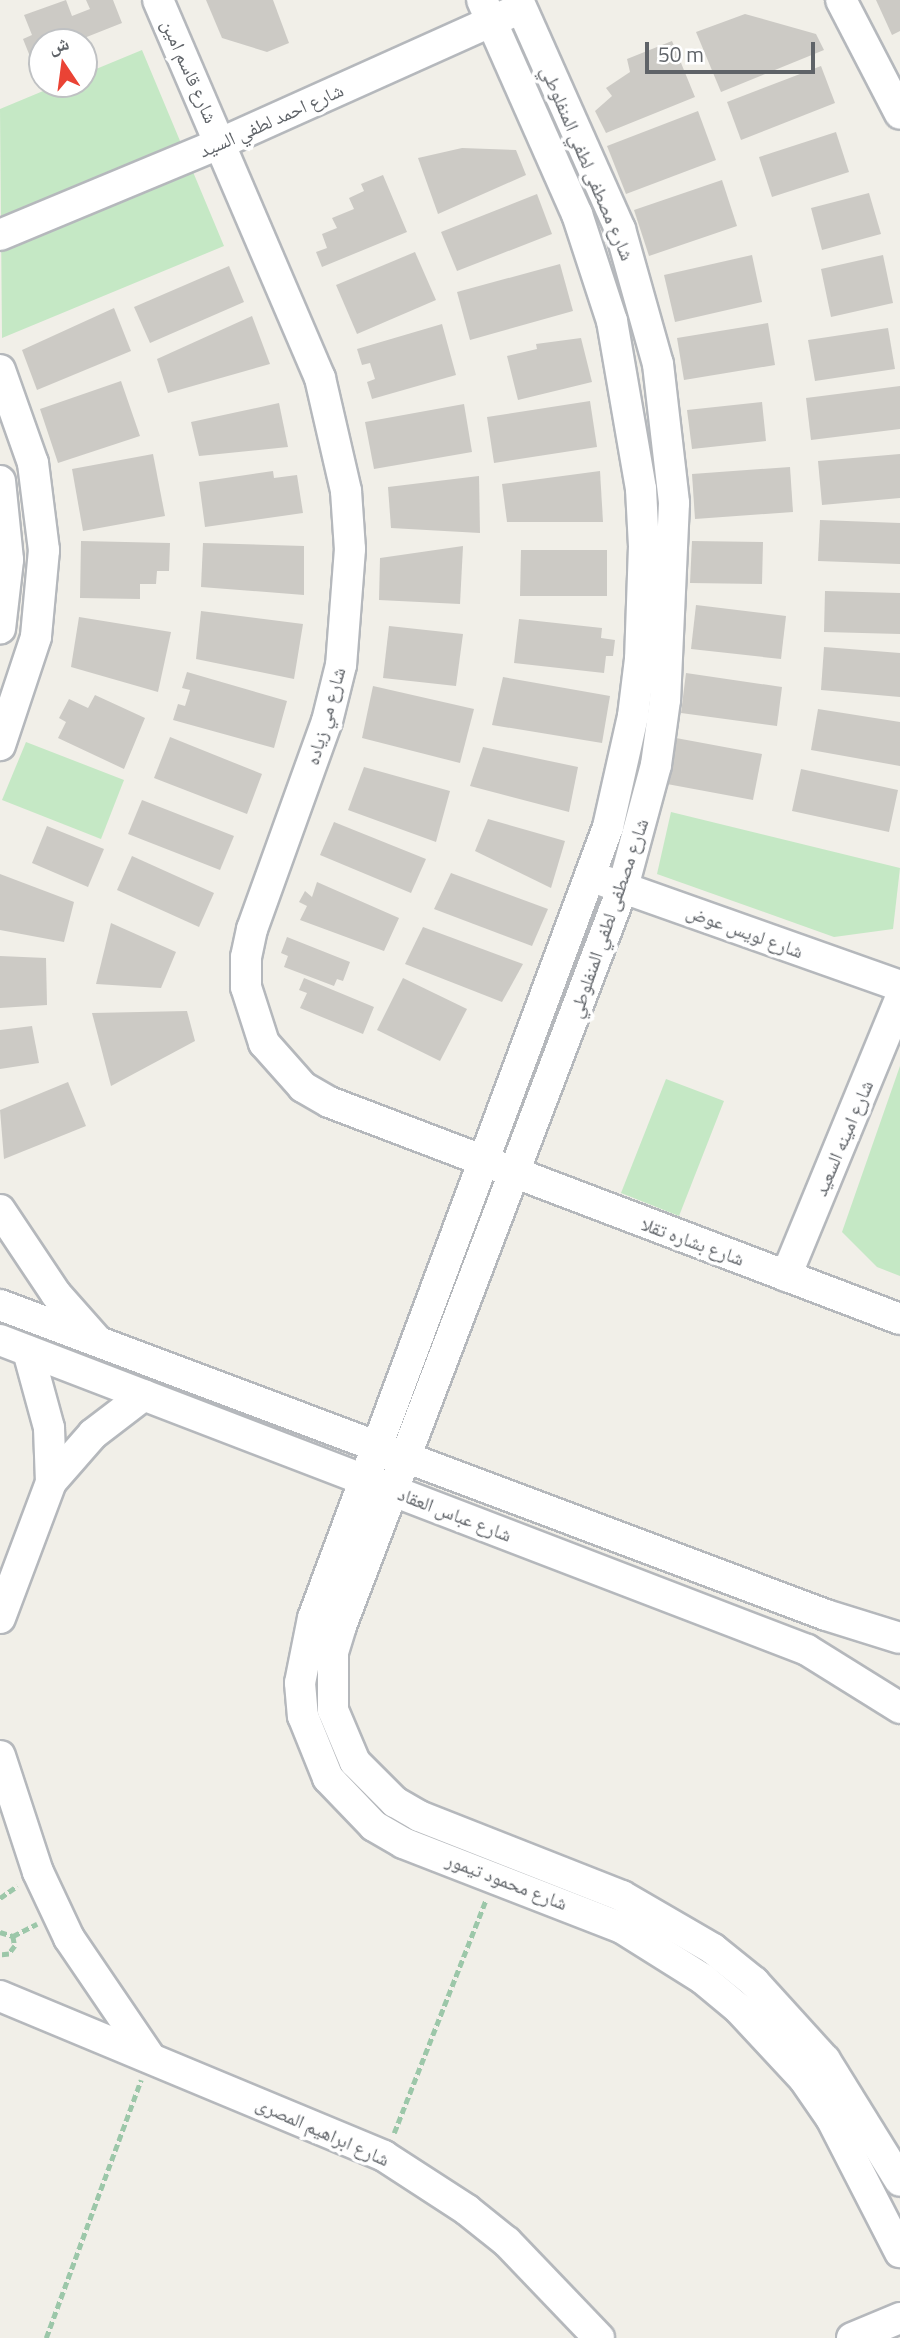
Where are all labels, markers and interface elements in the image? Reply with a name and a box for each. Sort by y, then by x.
street label: شارع قاسم امين [157,16,223,126]
north arrow [28,28,98,98]
text: ش [46,28,72,60]
scale bar [648,28,818,72]
text: 50 m [658,38,704,70]
street label: شارع مصطفى لطفي المنفلوطي [537,62,639,264]
street label: شارع احمد لطفي السيد [195,78,347,162]
street label: شارع مي زياده [300,665,350,767]
street label: شارع مصطفى لطفي المنفلوطي [563,815,653,1021]
street label: شارع لويس عوض [684,899,806,963]
street label: شارع امينه السعيد [808,1077,878,1199]
street label: شارع بشاره تقلا [639,1212,747,1270]
street label: شارع عباس العقاد [395,1482,515,1546]
street label: شارع محمود تيمور [443,1847,571,1915]
street label: شارع ابراهيم المصرى [253,2091,393,2171]

